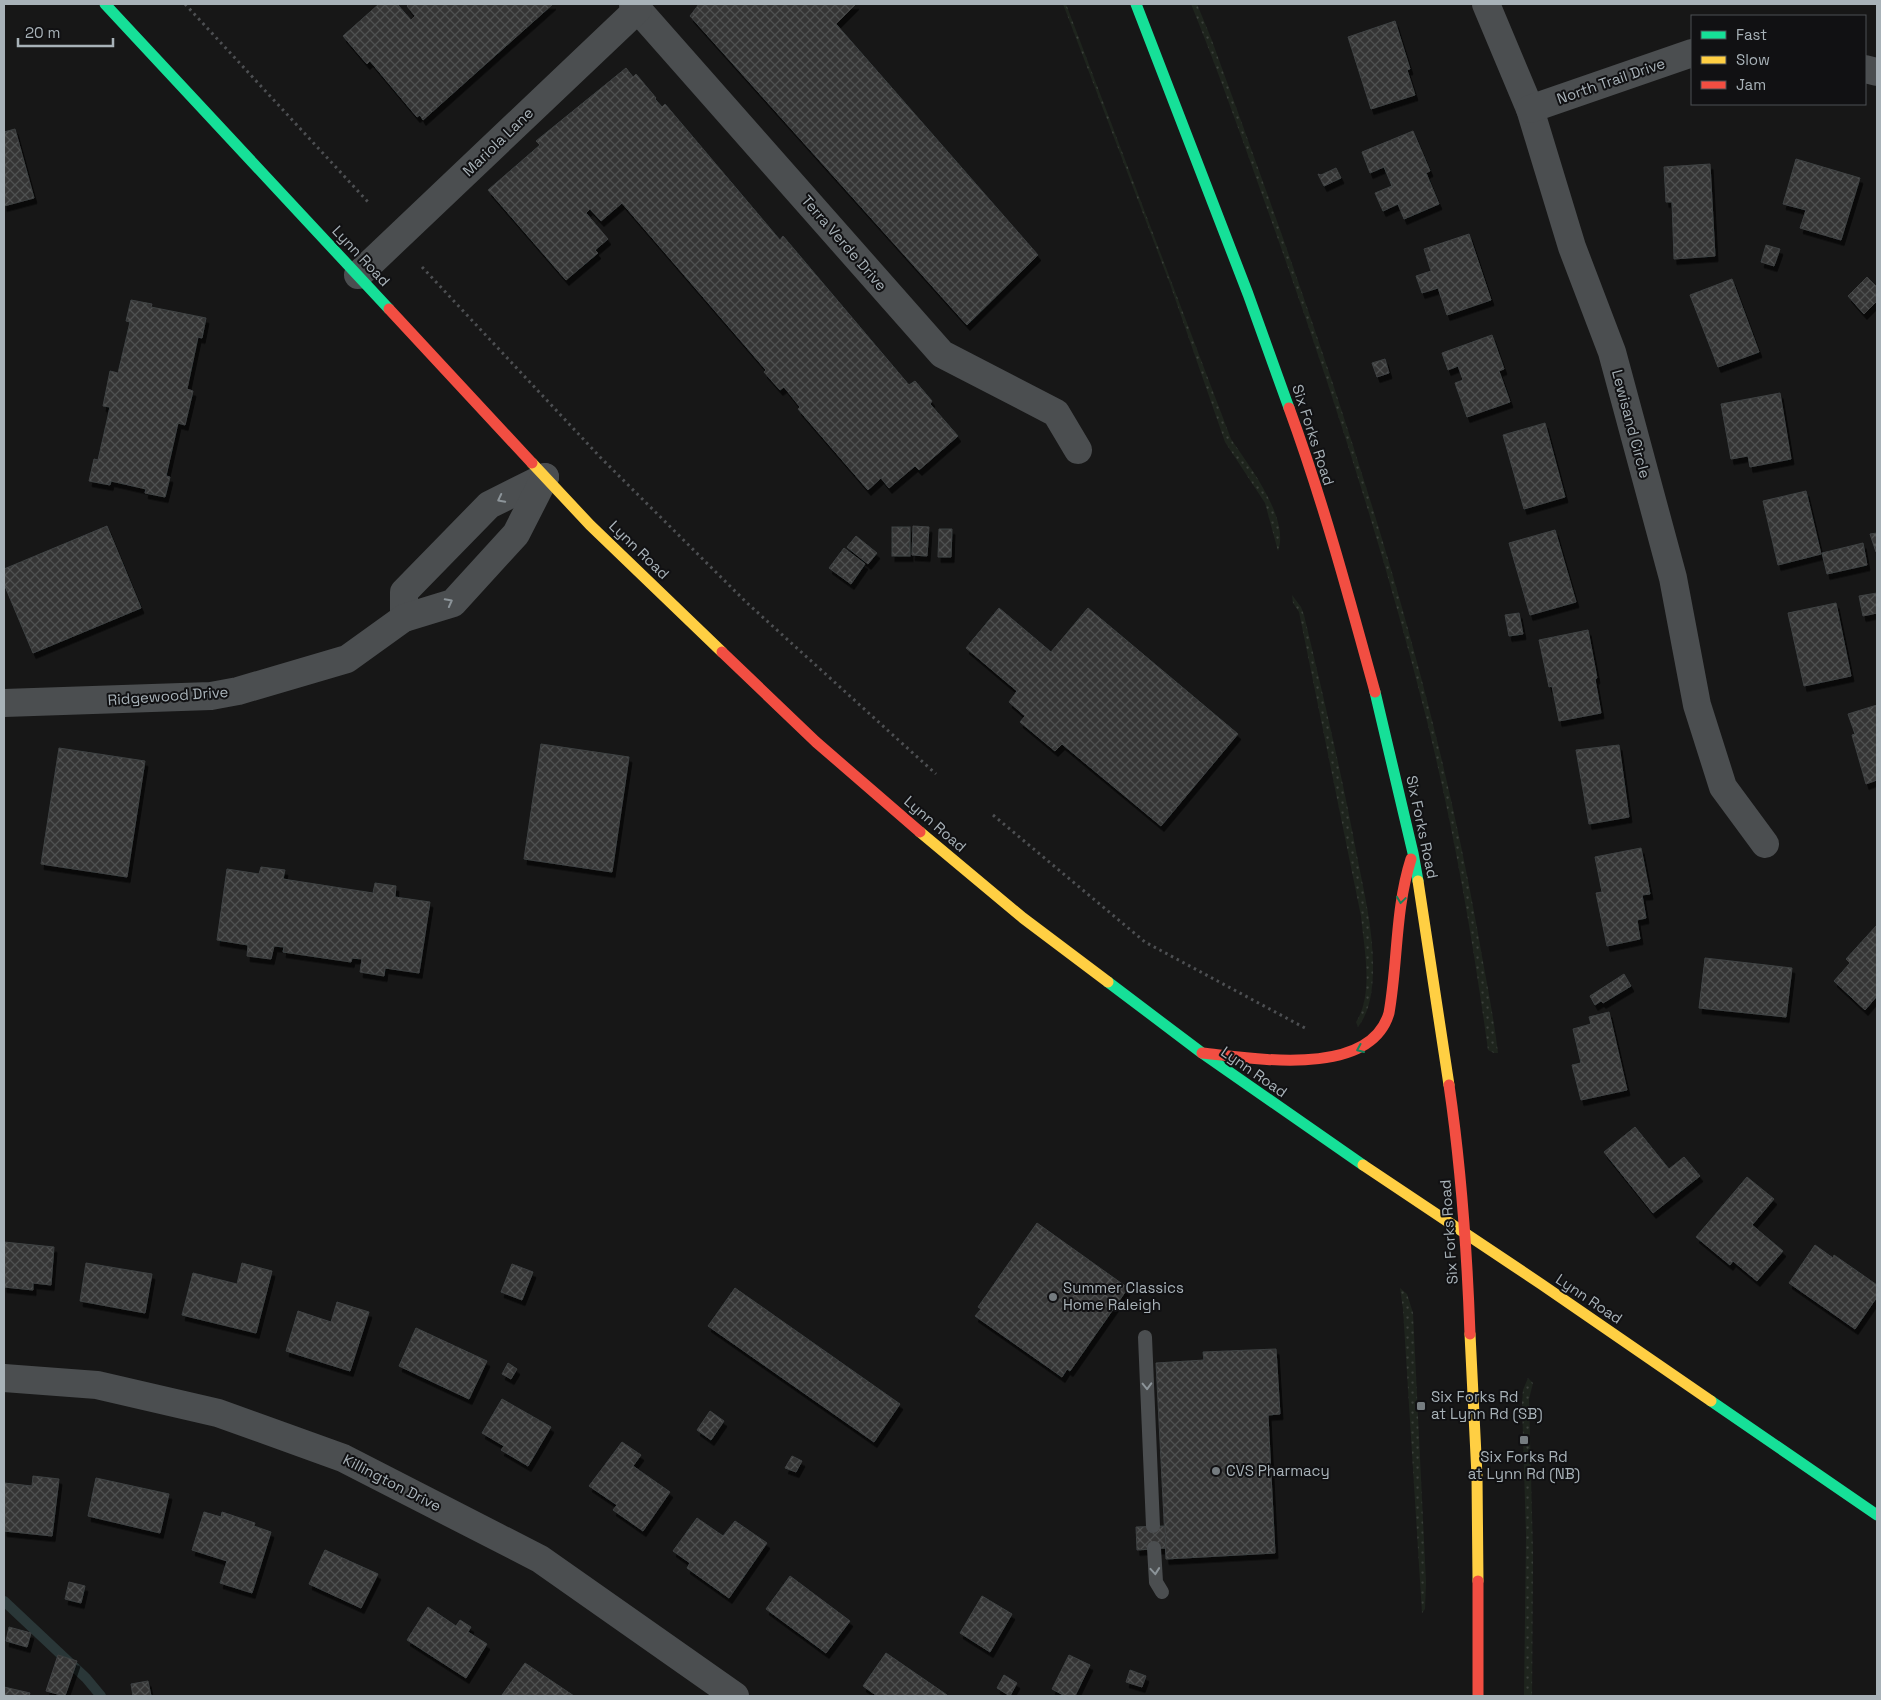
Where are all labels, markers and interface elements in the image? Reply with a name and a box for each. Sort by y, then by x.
scale bar [18,15,112,47]
legend [1691,15,1866,105]
text: 20 m [25,23,60,42]
text: Fast [1736,25,1767,44]
text: Slow [1736,50,1770,69]
street label: North Trail Drive [1554,53,1668,108]
text: Jam [1736,75,1766,94]
street label: Mariola Lane [458,103,537,180]
street label: Terra Verde Drive [798,191,891,295]
street label: Lynn Road [328,221,394,290]
street label: Lewisand Circle [1608,367,1655,481]
street label: Six Forks Road [1288,382,1339,488]
one-way arrow [497,493,506,503]
street label: Lynn Road [605,516,673,583]
one-way arrow [444,598,453,608]
street label: Ridgewood Drive [107,682,229,709]
street label: Six Forks Road [1402,774,1443,880]
street label: Lynn Road [900,791,970,856]
one-way arrow [1396,896,1407,904]
street label: Lynn Road [1218,1042,1291,1101]
one-way arrow [1356,1042,1365,1053]
street label: Six Forks Road [1435,1179,1462,1285]
street label: Lynn Road [1552,1269,1626,1328]
place label: Summer Classics Home Raleigh [1063,1278,1184,1314]
marker: Summer Classics Home Raleigh [1047,1291,1059,1303]
one-way arrow [1142,1382,1152,1390]
place label: Six Forks Rd at Lynn Rd (SB) [1431,1387,1543,1424]
marker: Six Forks Rd at Lynn Rd (SB) [1415,1400,1427,1412]
marker: Six Forks Rd at Lynn Rd (NB) [1518,1434,1530,1446]
place label: Six Forks Rd at Lynn Rd (NB) [1468,1447,1580,1484]
street label: Killington Drive [340,1450,445,1515]
place label: CVS Pharmacy [1226,1461,1330,1480]
marker: CVS Pharmacy [1210,1465,1222,1477]
one-way arrow [1149,1567,1160,1575]

